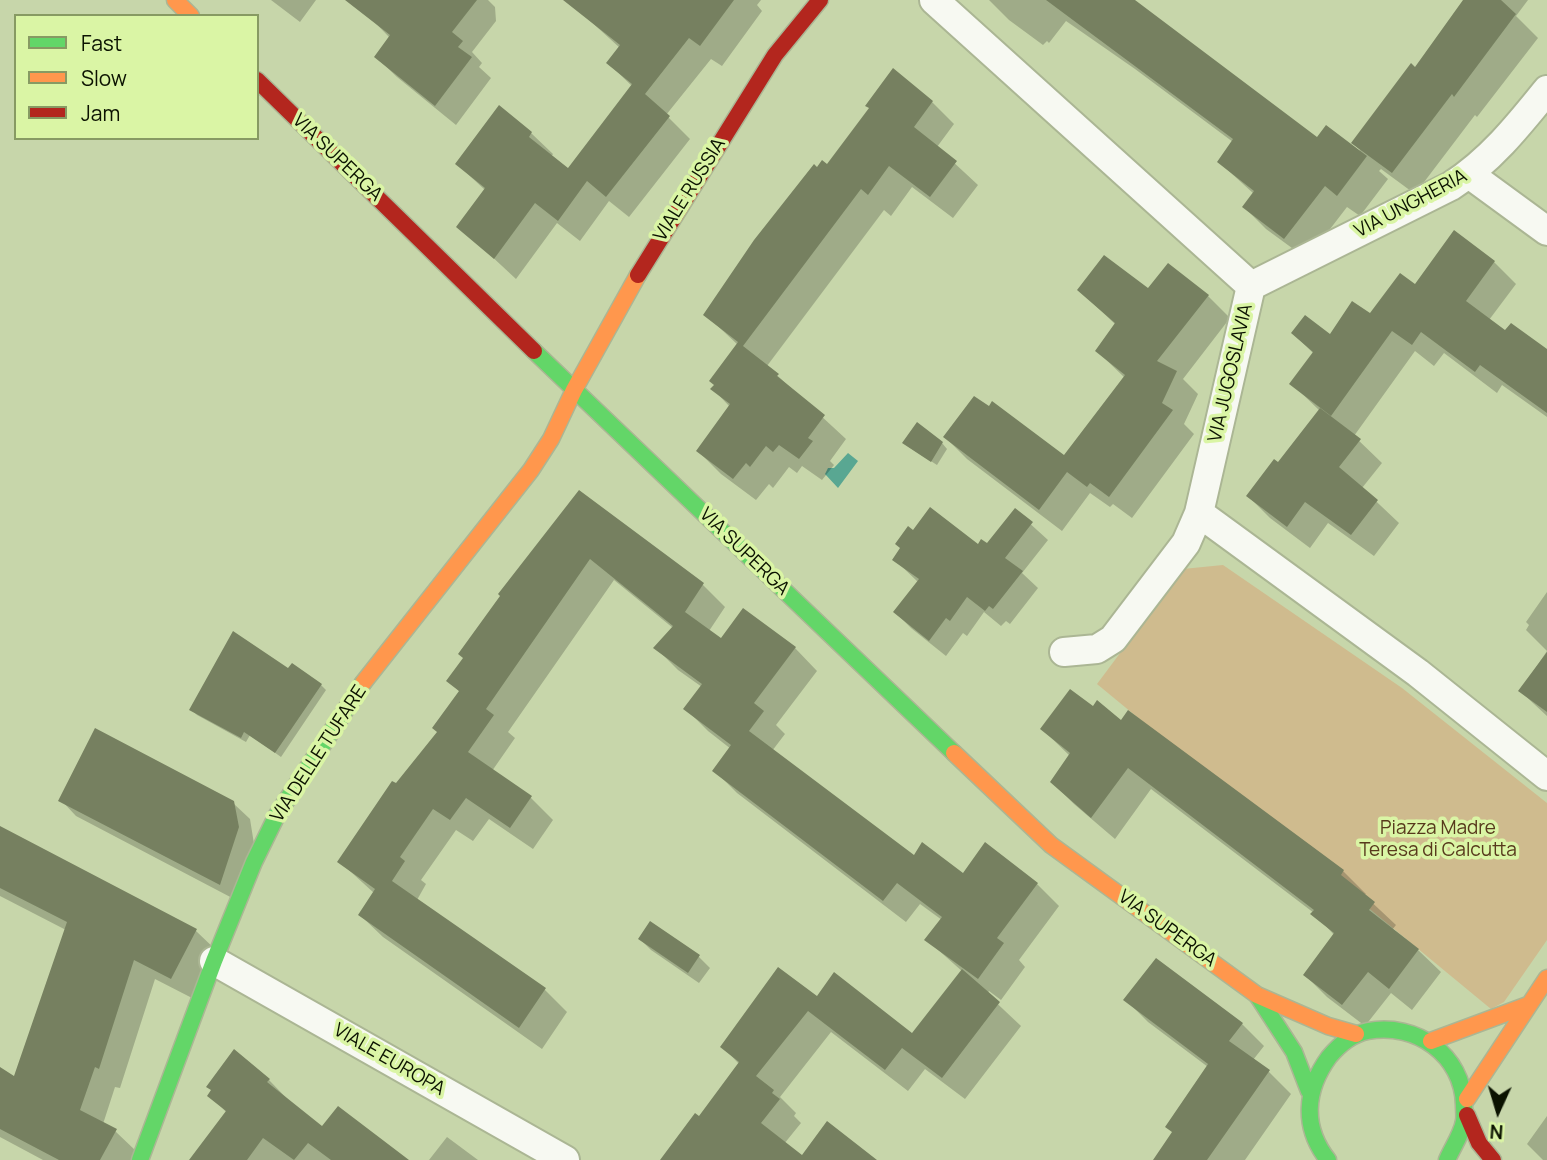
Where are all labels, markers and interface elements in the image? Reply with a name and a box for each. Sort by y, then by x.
legend [14,14,259,140]
text: Fast [81,29,122,57]
text: Slow [81,64,127,92]
text: Jam [81,99,120,127]
street label: VIA SUPERGA [287,109,387,207]
street label: VIALE RUSSIA [649,134,731,246]
street label: VIA UNGHERIA [1351,165,1471,243]
street label: VIA JUGOSLAVIA [1204,302,1258,444]
street label: VIA SUPERGA [694,503,794,601]
street label: VIA DELLE TUFARE [266,681,372,827]
park label: Piazza Madre Teresa di Calcutta [1359,818,1517,862]
street label: VIA SUPERGA [1113,886,1221,972]
street label: VIALE EUROPA [329,1019,449,1101]
north arrow [1463,1076,1533,1146]
text: N [1489,1119,1504,1145]

